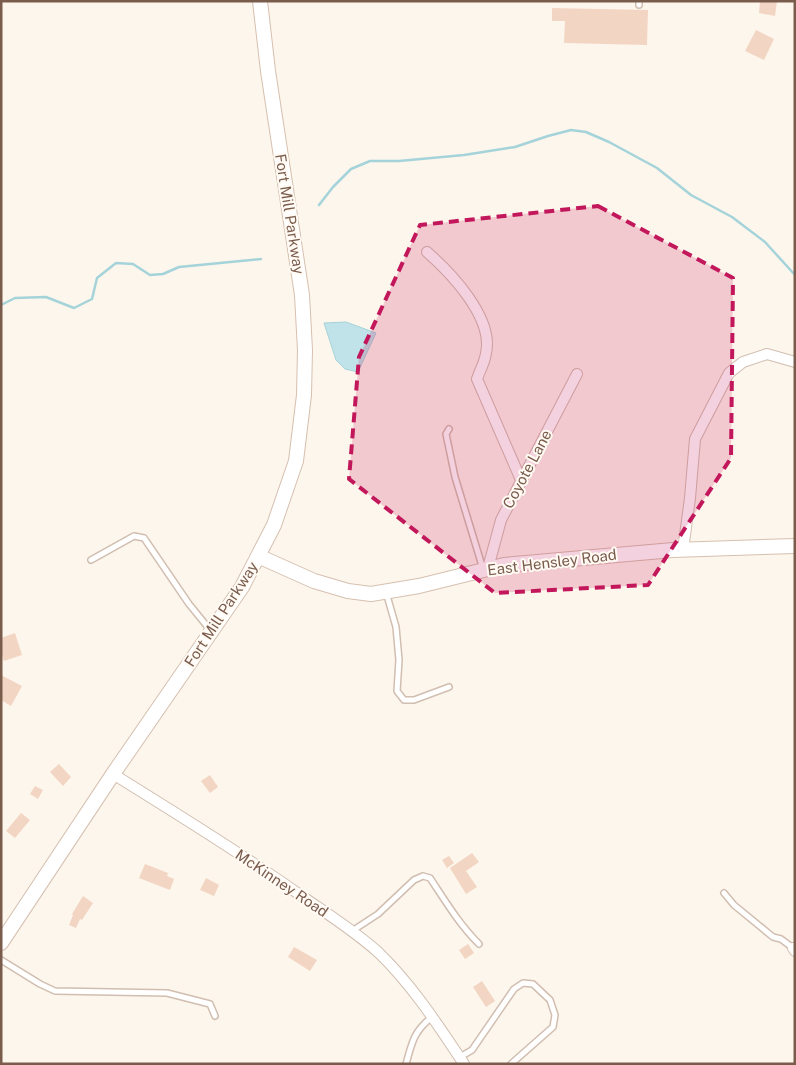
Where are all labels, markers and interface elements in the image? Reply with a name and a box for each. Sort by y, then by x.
street label: Fort Mill Parkway [272,153,308,275]
street label: Coyote Lane [499,427,555,511]
street label: East Hensley Road [486,546,618,578]
street label: Fort Mill Parkway [181,558,261,670]
street label: McKinney Road [232,846,332,920]

